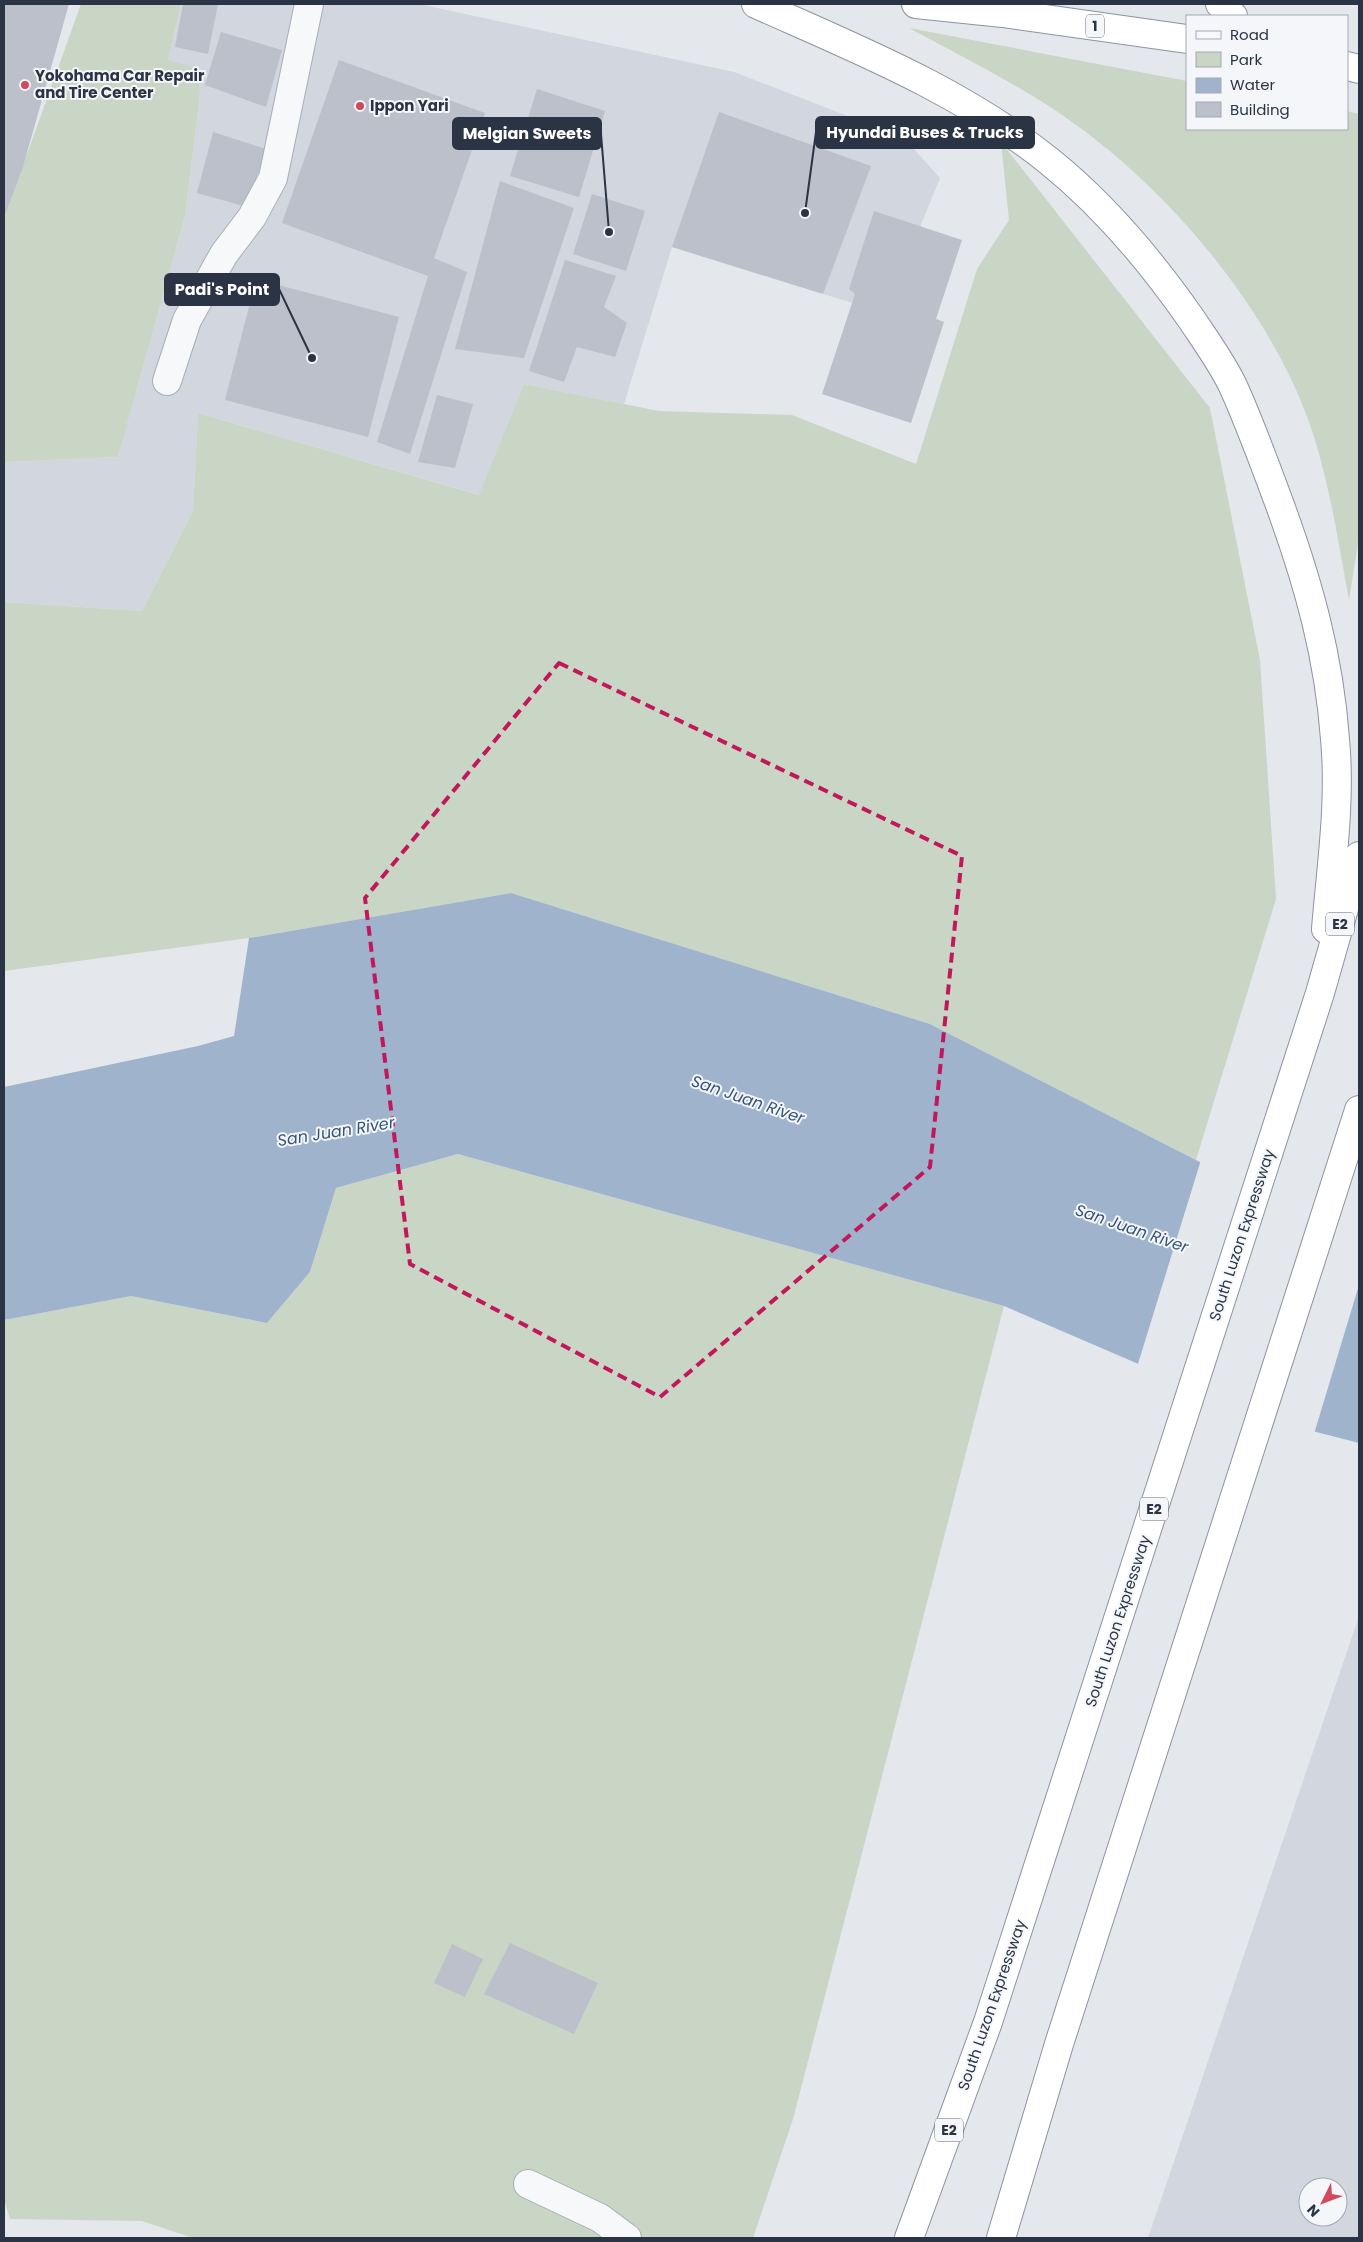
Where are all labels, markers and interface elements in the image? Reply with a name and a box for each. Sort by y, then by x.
road number: 1 [1086,15,1104,38]
legend [1186,15,1348,130]
text: Road [1230,24,1269,45]
text: Park [1230,49,1262,70]
place label: Yokohama Car Repair and Tire Center [35,65,205,103]
text: Water [1230,74,1276,95]
marker: Yokohama Car Repair and Tire Center [19,79,31,91]
place label: Ippon Yari [370,95,449,116]
text: Building [1230,99,1290,120]
marker: Ippon Yari [354,100,366,112]
callout: Hyundai Buses & Trucks [816,117,1034,148]
callout: Melgian Sweets [453,118,601,149]
text: Hyundai Buses & Trucks [826,121,1024,144]
text: Melgian Sweets [463,122,591,145]
callout: Padi's Point [165,274,279,305]
text: Padi's Point [175,278,269,301]
road number: E2 [1326,912,1354,936]
water label: San Juan River [688,1069,808,1130]
water label: San Juan River [276,1111,397,1152]
street label: South Luzon Expressway [1204,1146,1279,1324]
water label: San Juan River [1072,1198,1192,1259]
road number: E2 [1140,1498,1168,1520]
street label: South Luzon Expressway [1080,1532,1155,1710]
street label: South Luzon Expressway [952,1916,1031,2093]
road number: E2 [935,2118,963,2142]
north arrow [1298,2177,1348,2227]
text: N [1302,2200,1324,2221]

